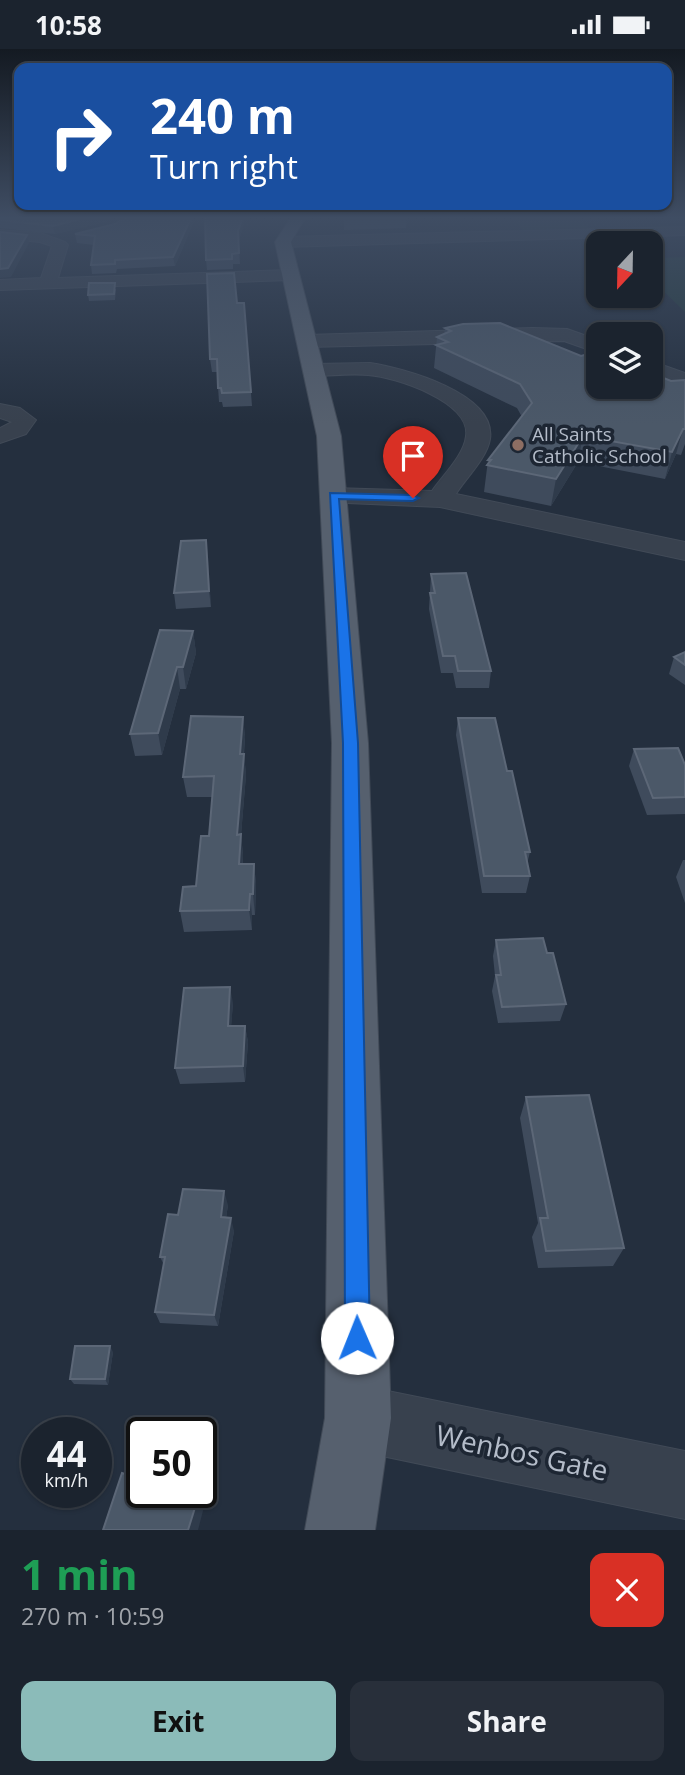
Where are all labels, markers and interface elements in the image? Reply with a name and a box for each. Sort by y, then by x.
text: 10:58 [35,7,102,43]
text: 240 m [150,82,295,148]
icon: right [35,91,126,182]
text: Turn right [150,145,298,188]
north arrow [586,231,663,308]
map controls [586,231,663,399]
button: layers [586,322,663,399]
place label: All Saints Catholic School [532,421,667,469]
pin [383,426,443,498]
icon: arrive [394,437,432,475]
marker: All Saints Catholic School [510,437,526,453]
position arrow [320,1301,394,1375]
street label: Wenbos Gate [432,1415,612,1489]
speed limit sign: 50 [126,1417,217,1508]
text: 44 [46,1430,87,1477]
text: km/h [45,1468,88,1492]
text: 1 min [21,1545,138,1602]
button: close [590,1553,664,1627]
text: 270 m · 10:59 [21,1600,164,1632]
button: Exit [21,1681,336,1761]
button: Share [350,1681,664,1761]

